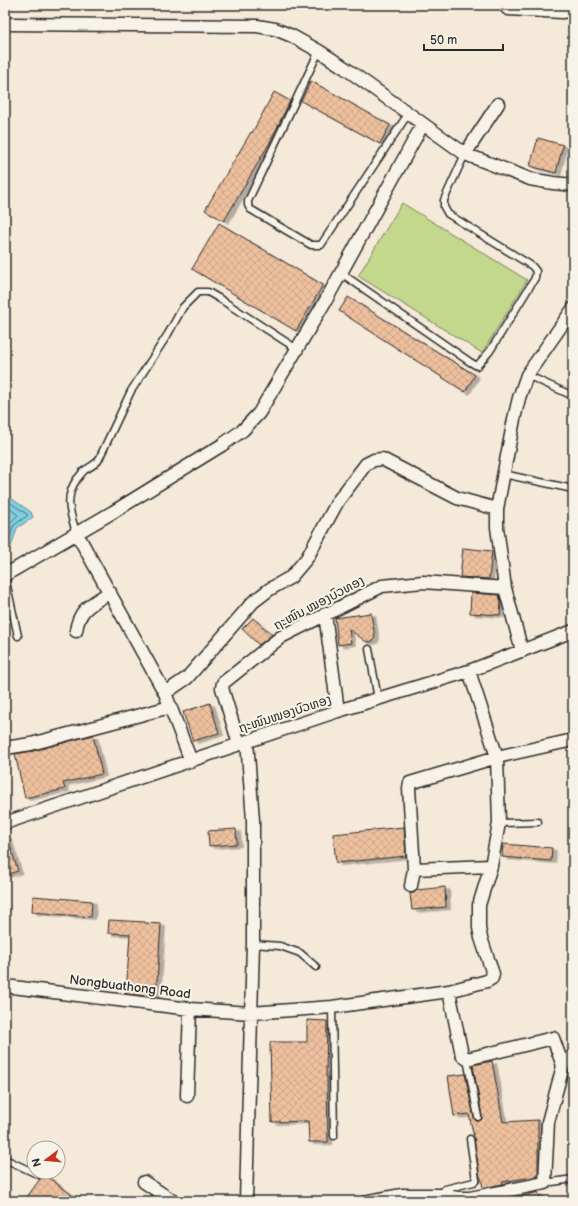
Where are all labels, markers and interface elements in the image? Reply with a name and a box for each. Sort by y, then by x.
scale bar [424,26,503,52]
text: 50 m [430,33,457,48]
street label: ຖະໜົນ ໝອງບົວທອງ [271,572,367,634]
street label: ຖະໜົນໜອງບົວທອງ [237,691,333,737]
street label: Nongbuathong Road [68,972,192,1002]
north arrow [26,1140,66,1180]
text: N [29,1157,44,1168]

